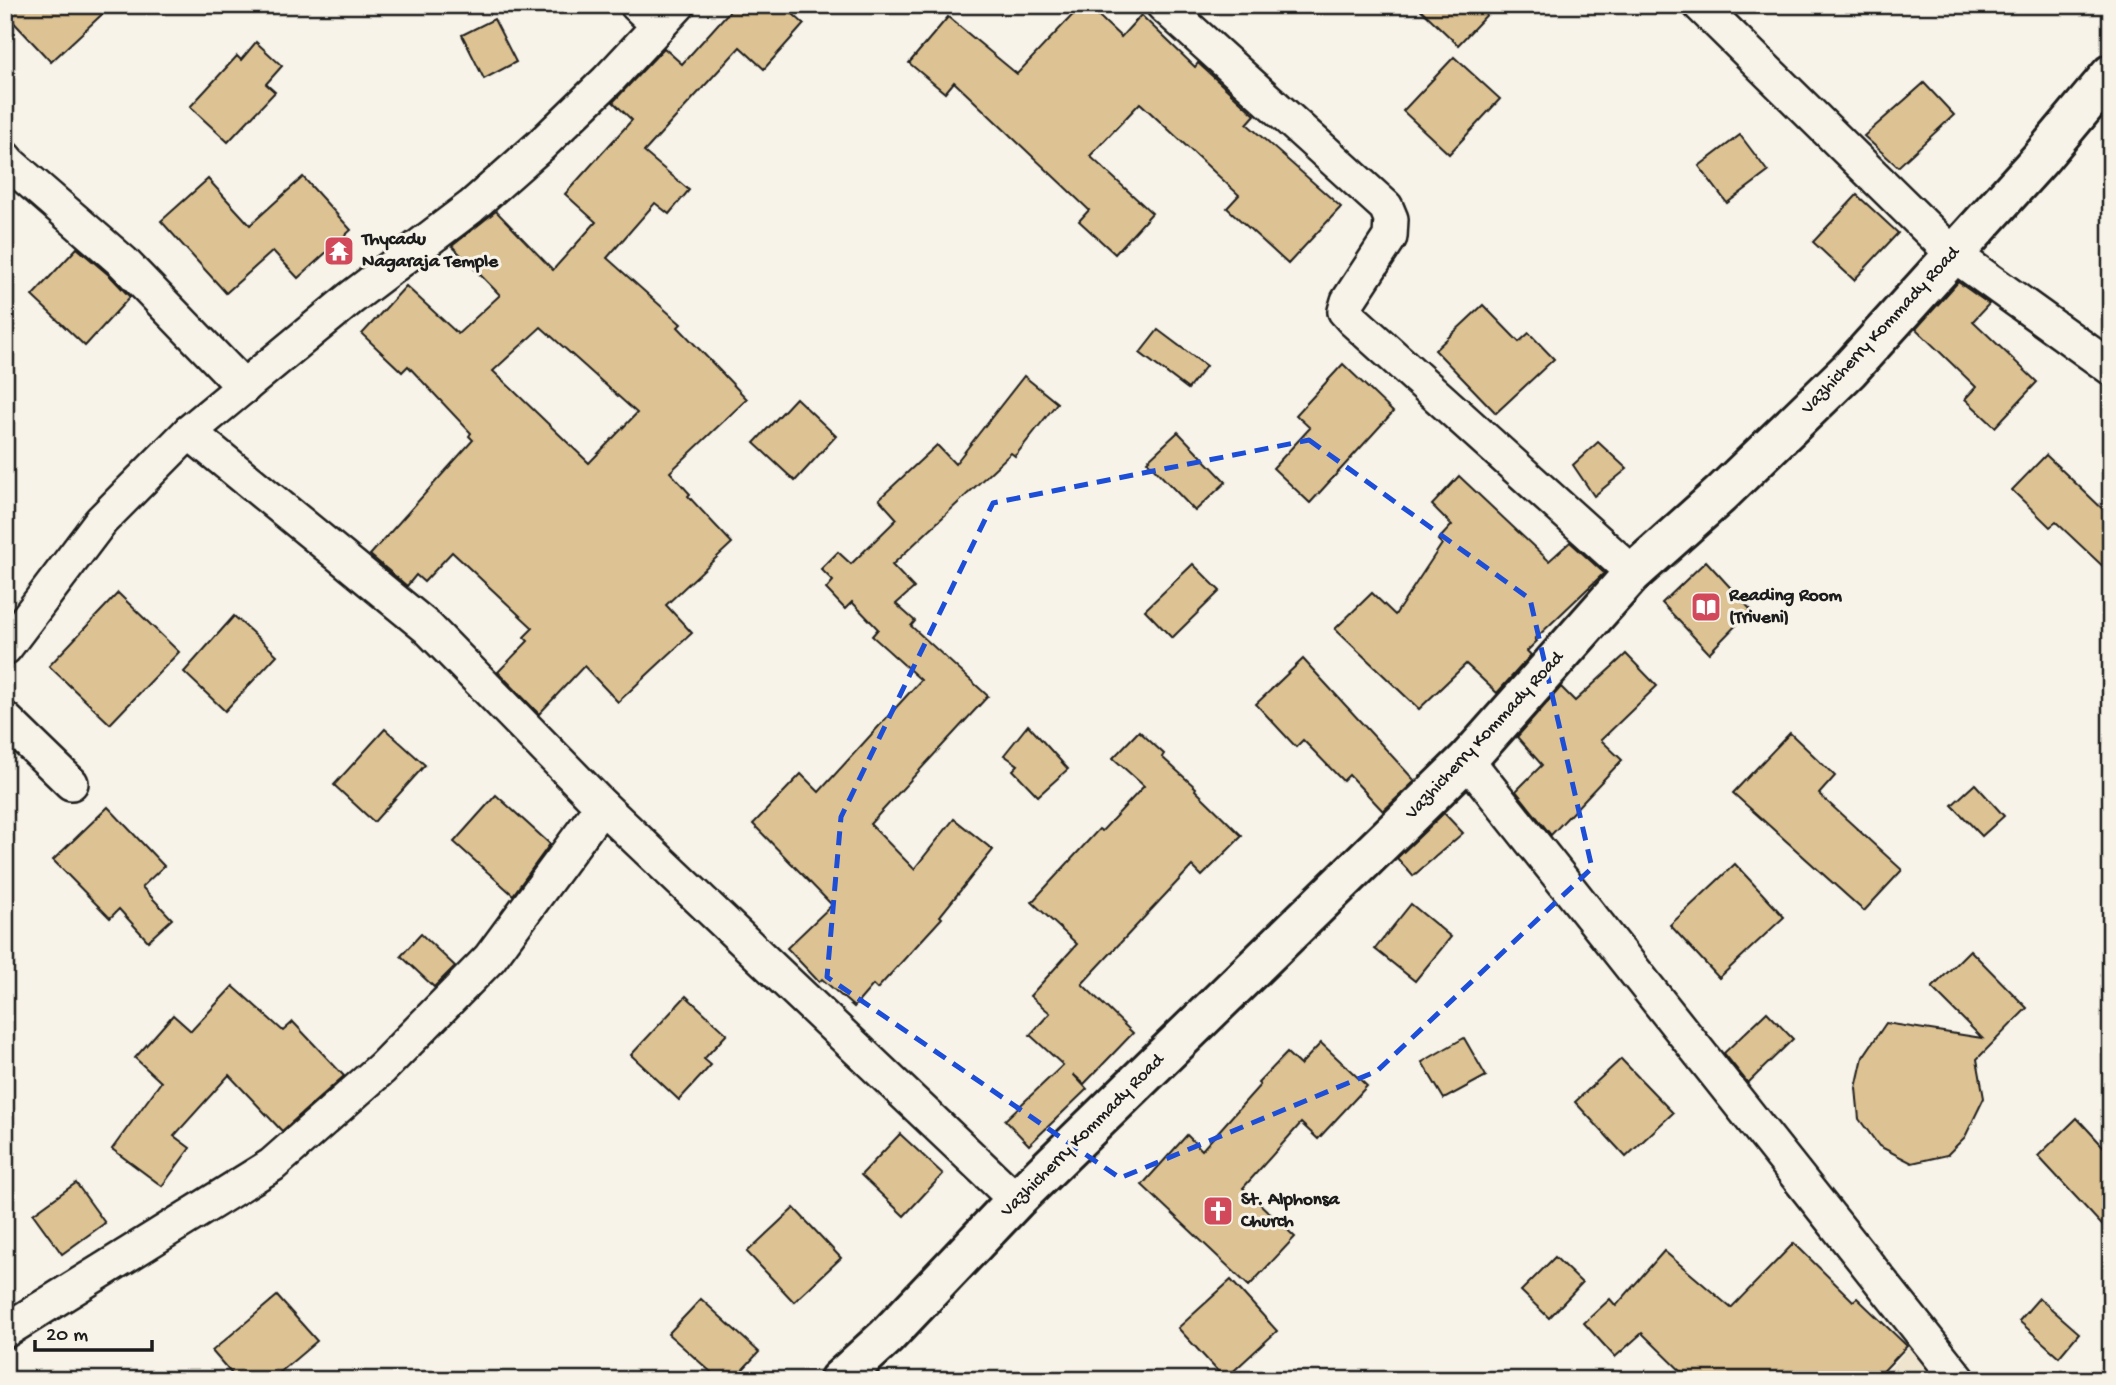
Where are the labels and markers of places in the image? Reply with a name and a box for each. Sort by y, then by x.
place label: Thycadu Nagaraja Temple [360,229,499,274]
temple icon: Thycadu Nagaraja Temple [322,234,356,268]
place label: Reading Room (Triveni) [1728,585,1843,630]
library icon: Reading Room (Triveni) [1689,590,1723,624]
place label: St. Alphonsa Church [1240,1189,1341,1234]
church icon: St. Alphonsa Church [1201,1194,1235,1228]

